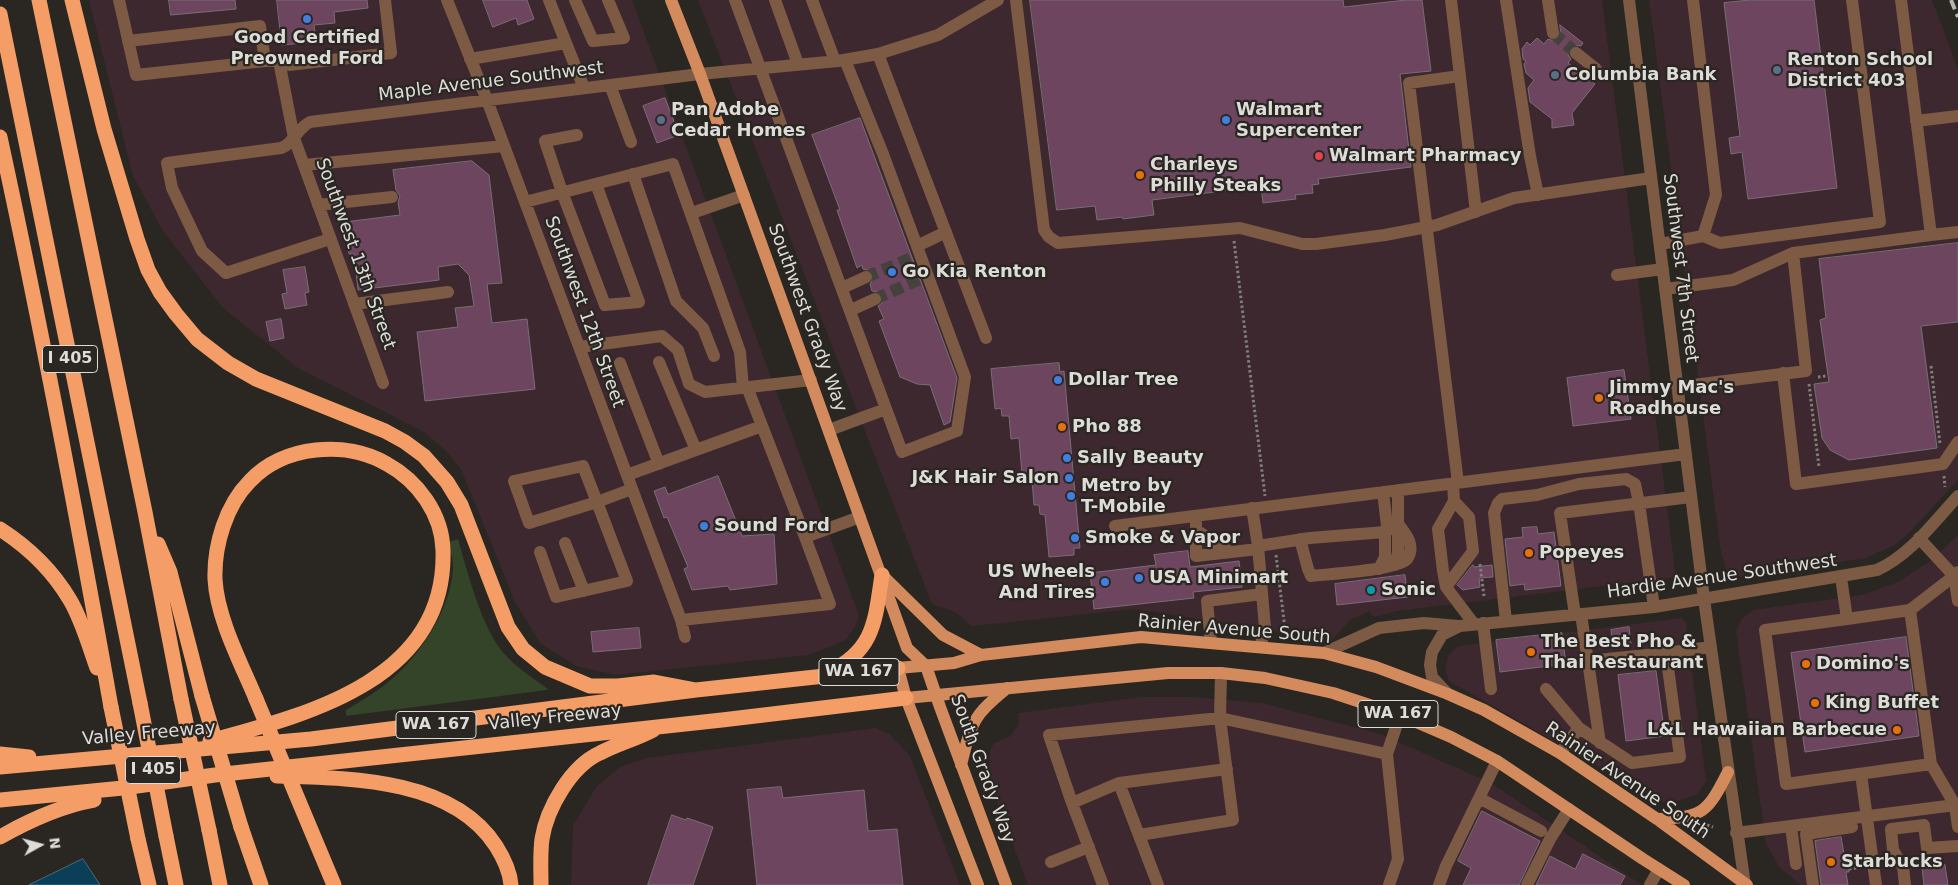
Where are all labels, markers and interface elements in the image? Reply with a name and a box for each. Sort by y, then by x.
marker: Good Certified Preowned Ford [301,13,313,25]
place label: Good Certified Preowned Ford [230,27,384,70]
place label: Renton School District 403 [1787,49,1933,92]
street label: Maple Avenue Southwest [377,57,605,107]
place label: Columbia Bank [1565,64,1716,86]
marker: Renton School District 403 [1771,64,1783,76]
marker: Columbia Bank [1549,69,1561,81]
place label: Pan Adobe Cedar Homes [671,99,806,142]
place label: Walmart Supercenter [1236,99,1361,142]
marker: Pan Adobe Cedar Homes [655,114,667,126]
marker: Walmart Supercenter [1220,114,1232,126]
place label: Walmart Pharmacy [1329,145,1522,167]
marker: Walmart Pharmacy [1313,150,1325,162]
place label: Charleys Philly Steaks [1150,154,1281,196]
street label: Southwest 13th Street [310,155,400,353]
marker: Charleys Philly Steaks [1134,169,1146,181]
street label: Southwest 7th Street [1658,172,1702,364]
street label: Southwest 12th Street [539,213,629,411]
street label: Southwest Grady Way [763,221,851,415]
place label: Go Kia Renton [902,261,1047,283]
marker: Go Kia Renton [886,266,898,278]
road number: I 405 [42,346,98,372]
place label: Dollar Tree [1068,369,1179,391]
marker: Dollar Tree [1052,374,1064,386]
place label: Jimmy Mac's Roadhouse [1609,377,1734,419]
marker: Jimmy Mac's Roadhouse [1593,392,1605,404]
place label: Pho 88 [1072,416,1142,438]
marker: Pho 88 [1056,421,1068,433]
place label: Sally Beauty [1077,447,1204,469]
marker: Sally Beauty [1061,452,1073,464]
place label: J&K Hair Salon [911,467,1059,489]
marker: J&K Hair Salon [1063,472,1075,484]
place label: Metro by T-Mobile [1081,475,1172,518]
marker: Metro by T-Mobile [1065,490,1077,502]
place label: Sound Ford [714,515,830,537]
marker: Sound Ford [698,520,710,532]
place label: Smoke & Vapor [1085,527,1240,549]
marker: Smoke & Vapor [1069,532,1081,544]
place label: Popeyes [1539,542,1624,564]
marker: Popeyes [1523,547,1535,559]
street label: Hardie Avenue Southwest [1606,550,1838,604]
place label: US Wheels And Tires [987,561,1095,604]
place label: USA Minimart [1149,567,1288,589]
marker: USA Minimart [1133,572,1145,584]
marker: US Wheels And Tires [1099,576,1111,588]
place label: Sonic [1381,579,1436,601]
marker: Sonic [1365,584,1377,596]
street label: Rainier Avenue South [1137,611,1331,649]
place label: The Best Pho & Thai Restaurant [1541,631,1703,674]
marker: The Best Pho & Thai Restaurant [1525,646,1537,658]
place label: Domino's [1816,653,1910,675]
marker: Domino's [1800,658,1812,670]
road number: WA 167 [819,659,899,686]
street label: South Grady Way [945,692,1019,846]
place label: King Buffet [1825,692,1939,714]
marker: King Buffet [1809,697,1821,709]
street label: Valley Freeway [487,700,623,736]
road number: WA 167 [1358,701,1438,728]
road number: WA 167 [396,712,476,738]
street label: Valley Freeway [81,717,217,751]
street label: Rainier Avenue South [1541,718,1713,844]
place label: L&L Hawaiian Barbecue [1647,719,1887,741]
marker: L&L Hawaiian Barbecue [1891,724,1903,736]
road number: I 405 [126,756,180,784]
north arrow [15,820,65,870]
text: N [46,836,64,850]
place label: Starbucks [1841,851,1943,873]
marker: Starbucks [1825,856,1837,868]

